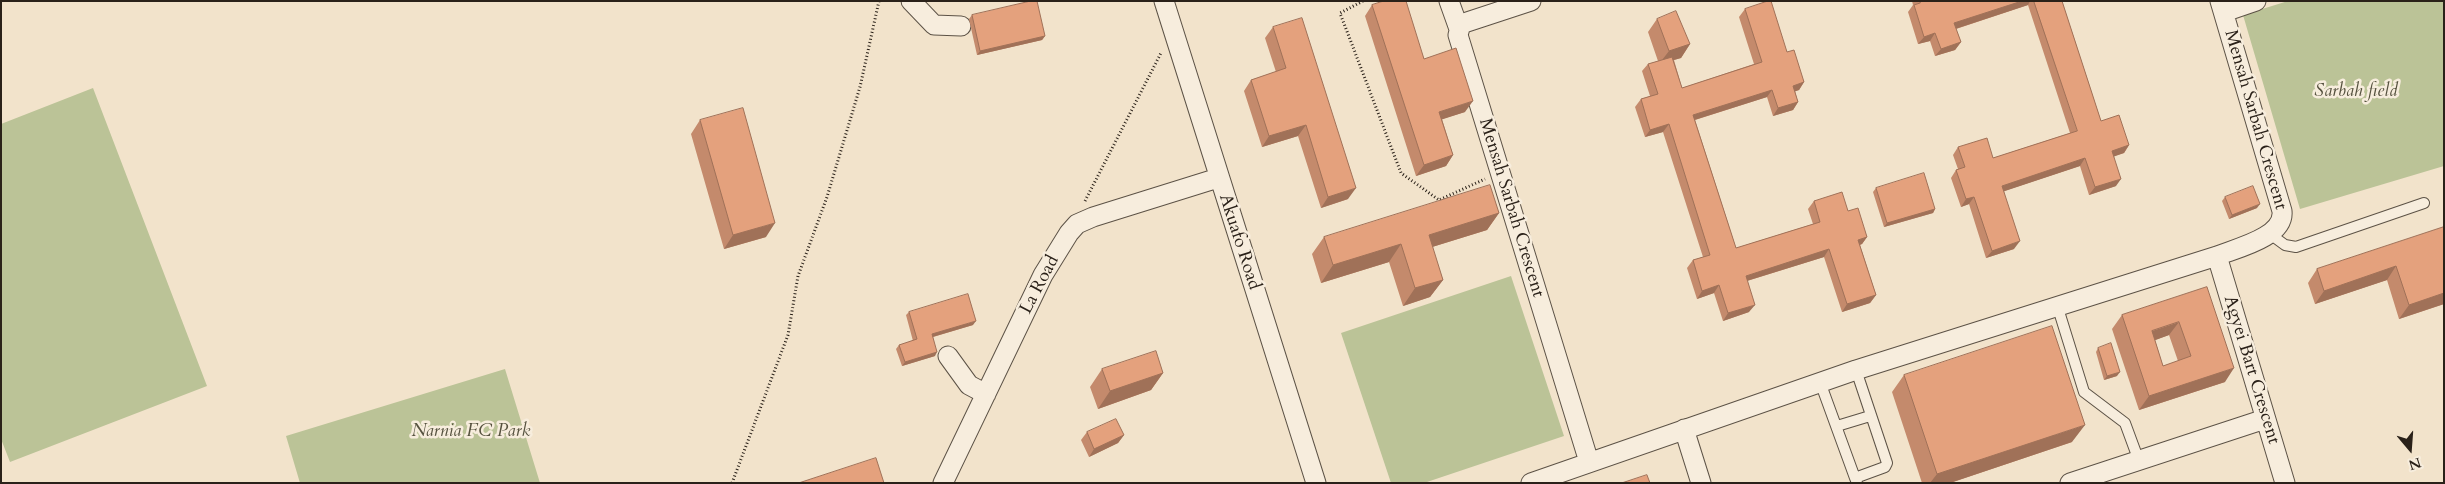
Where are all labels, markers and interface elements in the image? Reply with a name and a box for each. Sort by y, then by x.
street label: Mensah Sarbah Crescent [2219,28,2291,212]
park label: Sarbah field [2314,81,2398,103]
street label: Mensah Sarbah Crescent [1473,116,1549,300]
street label: Akuafo Road [1213,191,1265,293]
street label: La Road [1016,252,1064,318]
street label: Agyei Bart Crescent [2218,293,2284,447]
park label: Narnia FC Park [412,421,530,443]
north arrow [2385,424,2435,474]
text: N [2406,453,2424,475]

